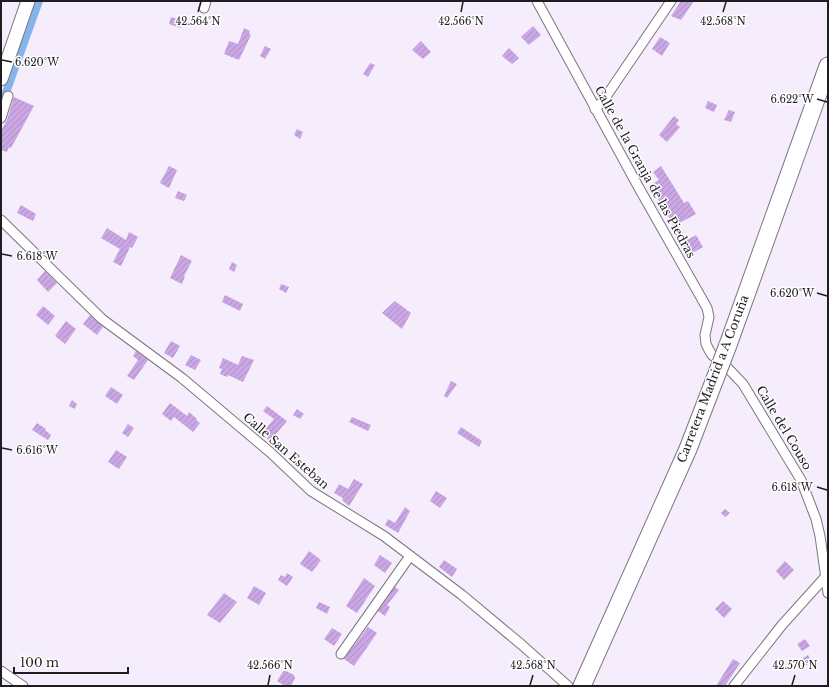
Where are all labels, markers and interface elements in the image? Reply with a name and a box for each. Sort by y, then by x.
text: 42.564°N [176,15,220,28]
text: 42.566°N [438,15,484,28]
text: 42.568°N [700,15,746,28]
text: 6.620°W [15,56,59,69]
street label: Calle de la Granja de las Piedras [592,83,699,260]
text: 6.622°W [771,93,814,106]
text: 6.618°W [16,250,58,263]
text: 6.620°W [770,287,814,300]
street label: Carretera Madrid a A Coruña [674,292,752,465]
street label: Calle del Couso [753,383,816,473]
street label: Calle San Esteban [240,409,332,492]
text: 6.616°W [16,444,58,457]
text: 6.618°W [771,481,813,494]
scale bar [14,649,128,675]
text: 100 m [20,655,59,670]
text: 42.566°N [247,659,293,672]
text: 42.568°N [510,659,556,672]
text: 42.570°N [773,659,817,672]

